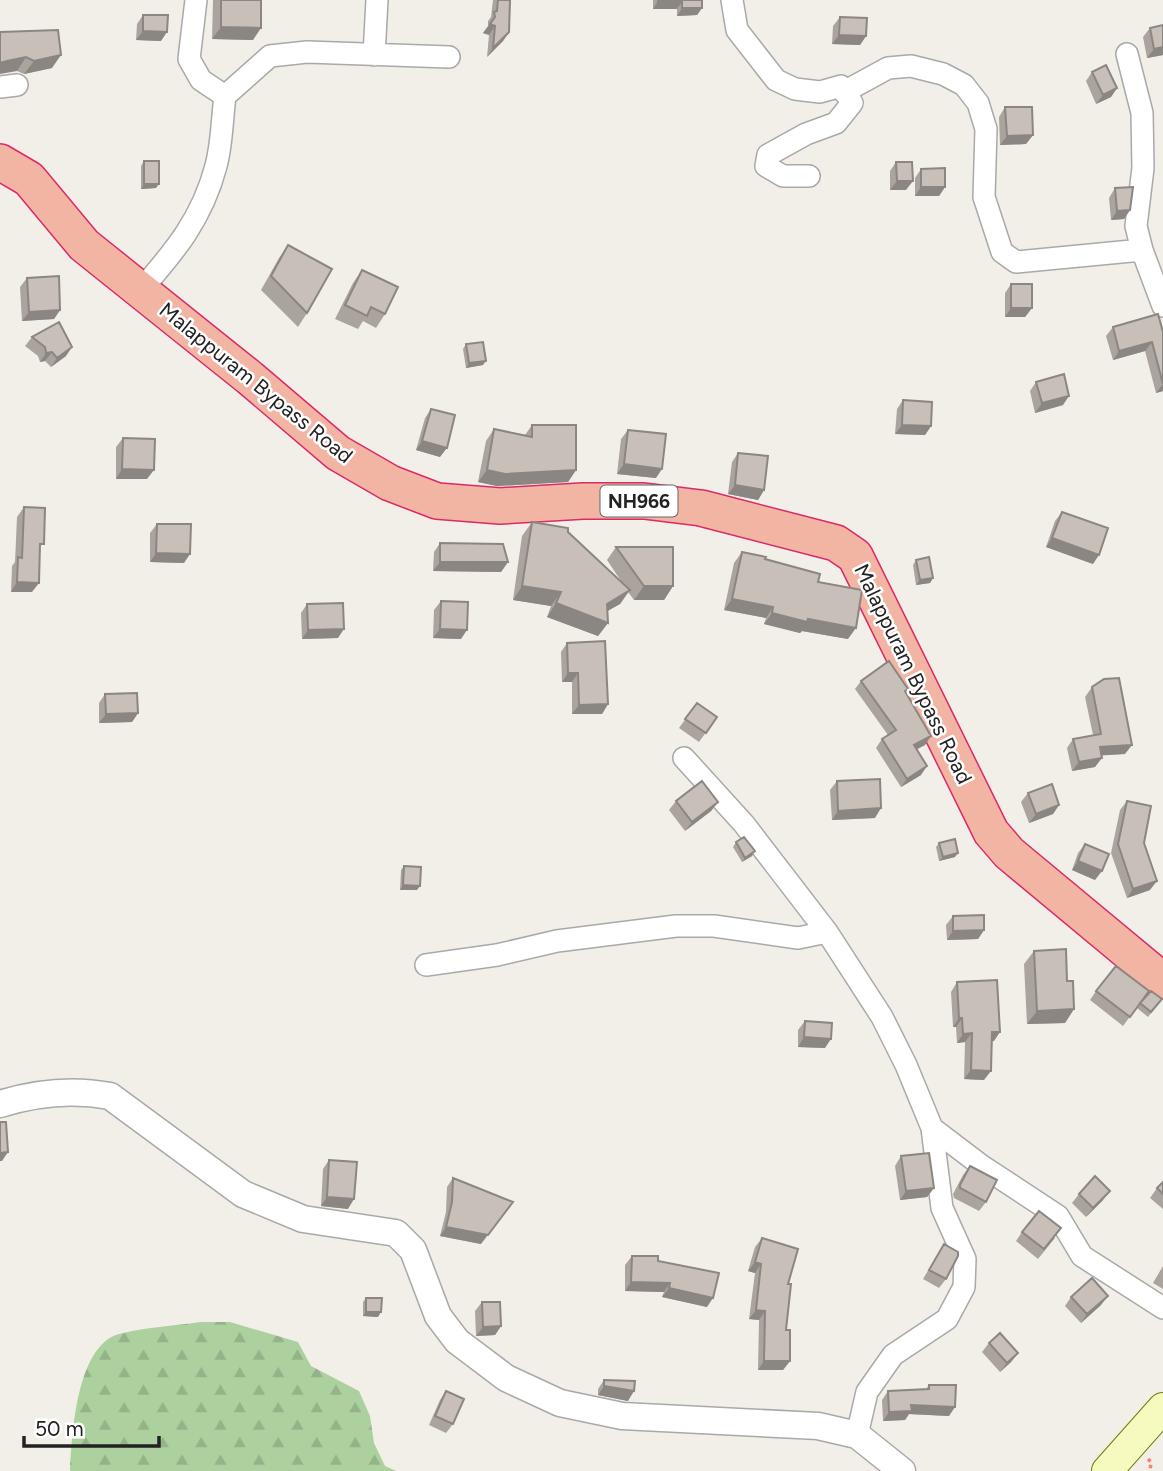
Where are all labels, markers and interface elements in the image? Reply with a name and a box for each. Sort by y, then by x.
street label: Malappuram Bypass Road [155,297,358,468]
road number: NH966 [600,486,678,516]
street label: Malappuram Bypass Road [849,560,978,788]
scale bar [24,1404,159,1448]
text: 50 m [35,1416,84,1441]

